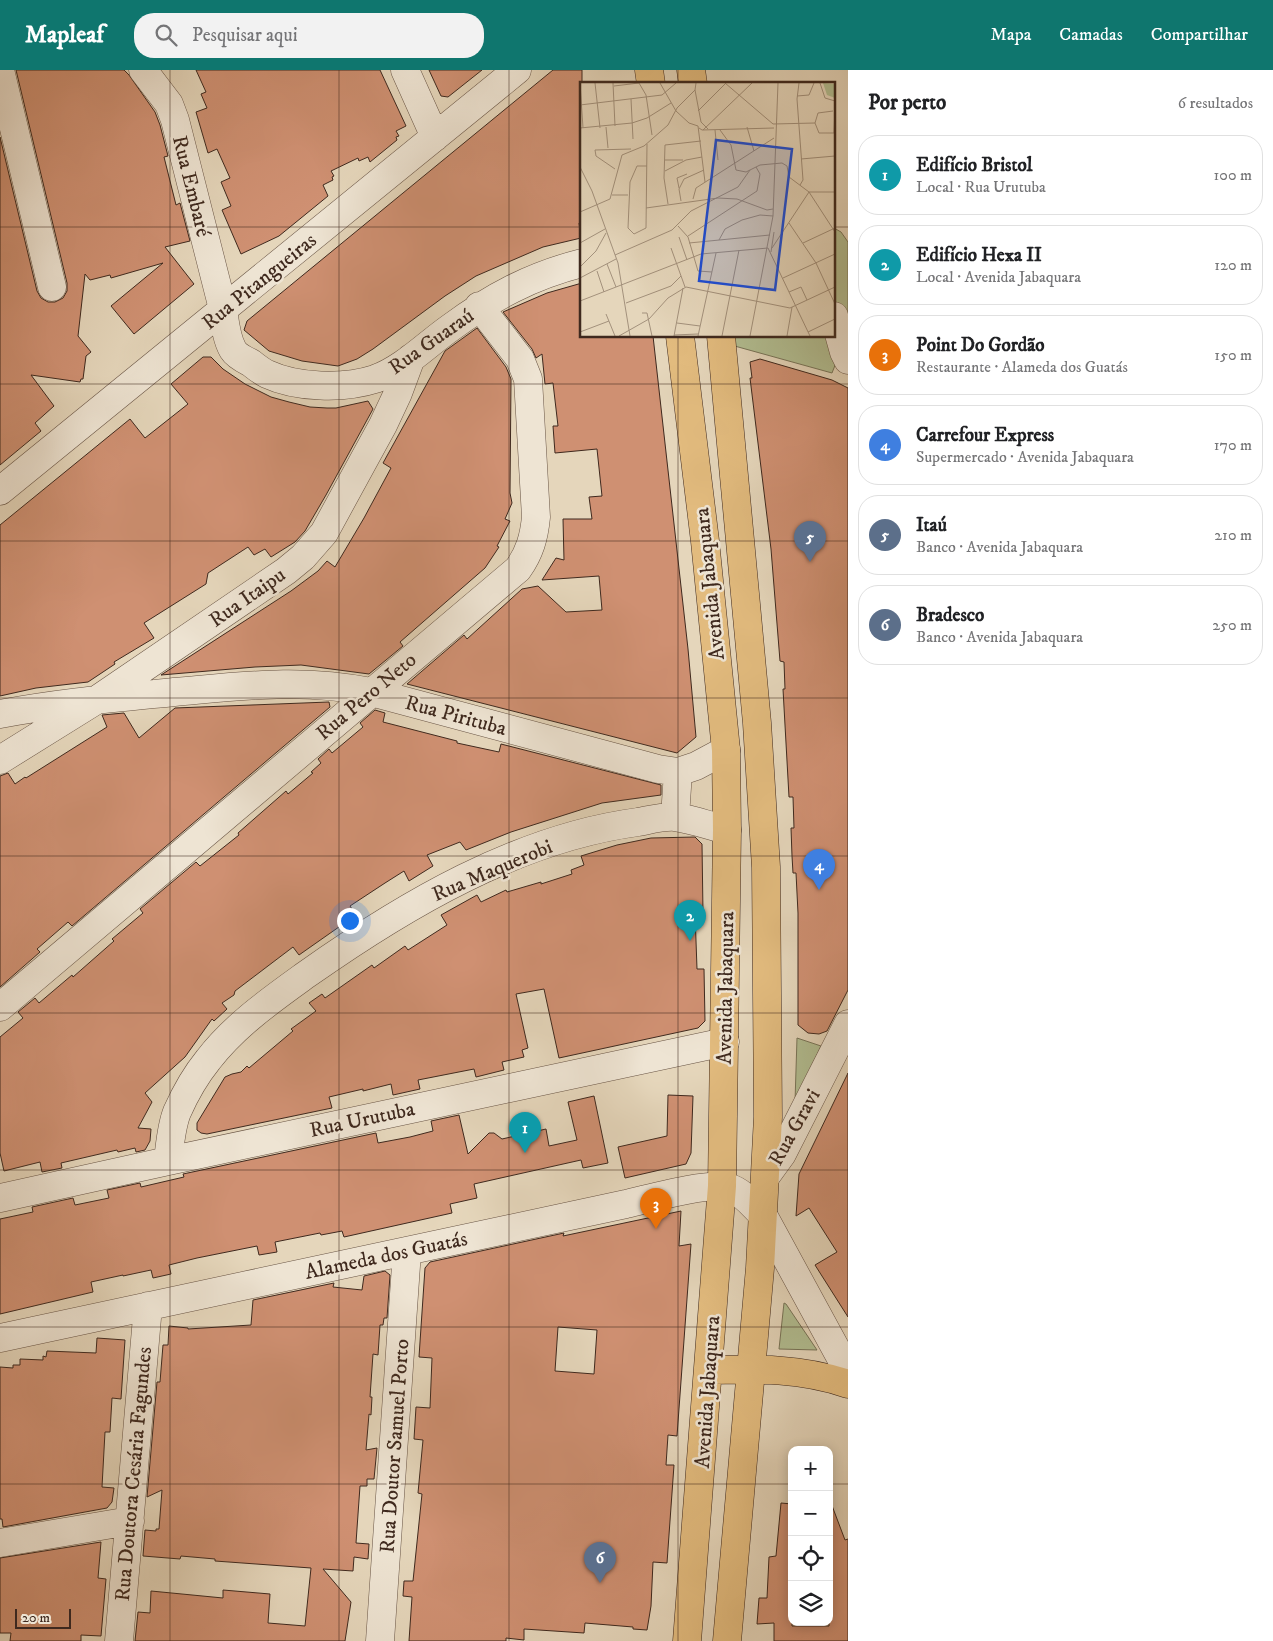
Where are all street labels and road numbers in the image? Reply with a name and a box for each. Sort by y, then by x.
street label: Rua Embaré [166,133,216,240]
street label: Rua Pitangueiras [197,228,322,336]
street label: Rua Guaraú [384,303,479,381]
street label: Avenida Jabaquara [689,506,731,661]
street label: Rua Itaipu [204,562,291,634]
street label: Rua Pero Neto [311,647,422,746]
street label: Rua Pirituba [402,690,509,742]
street label: Rua Maquerobi [428,834,556,908]
street label: Avenida Jabaquara [712,911,740,1065]
street label: Rua Gravi [763,1085,826,1170]
street label: Rua Urutuba [307,1096,417,1144]
street label: Alameda dos Guatás [303,1226,470,1286]
street label: Avenida Jabaquara [690,1315,726,1469]
street label: Rua Doutor Samuel Porto [375,1338,415,1554]
street label: Rua Doutora Cesária Fagundes [110,1346,158,1602]

